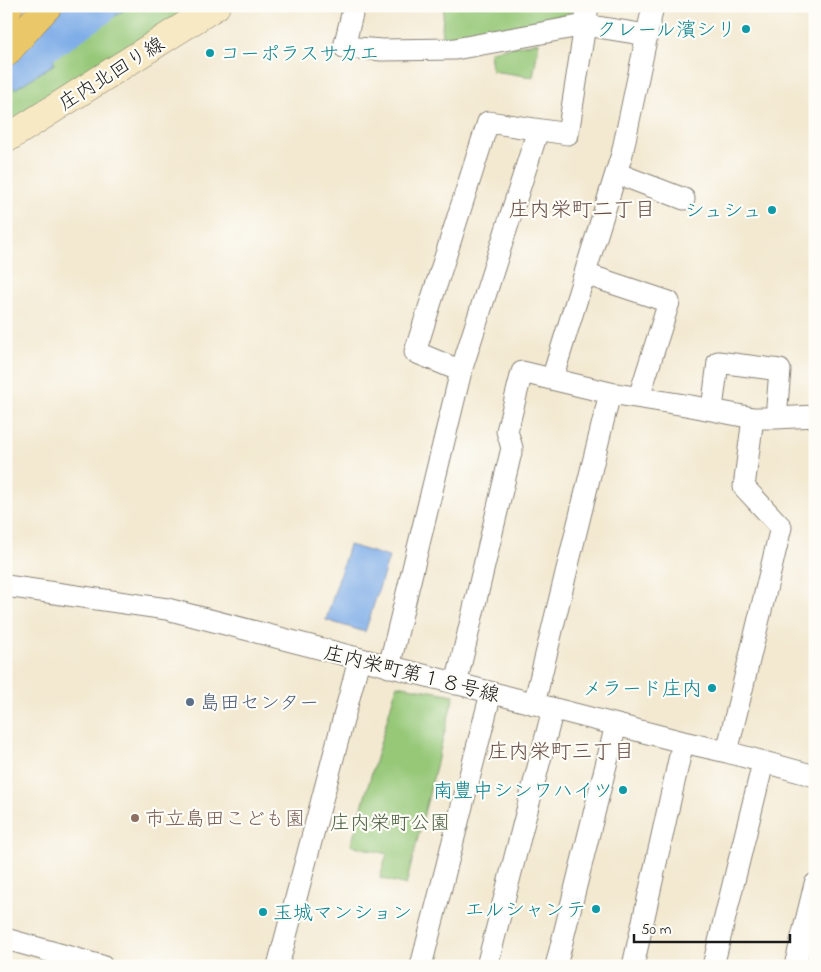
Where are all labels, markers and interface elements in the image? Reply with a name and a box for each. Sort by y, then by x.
place label: クレール濱シリ [596,17,736,46]
marker: クレール濱シリ [740,23,752,35]
street label: 庄内北回り線 [54,31,171,119]
place label: コーポラスサカエ [220,41,379,70]
marker: コーポラスサカエ [204,47,216,59]
district label: 庄内栄町二丁目 [509,196,656,226]
place label: シュシュ [684,198,762,227]
marker: シュシュ [766,204,778,216]
street label: 庄内栄町第１８号線 [321,640,502,711]
place label: メラード庄内 [582,676,702,705]
marker: メラード庄内 [706,682,718,694]
place label: 島田センター [200,690,319,719]
marker: 島田センター [184,696,196,708]
district label: 庄内栄町三丁目 [488,738,635,768]
place label: 南豊中シンワハイツ [433,778,613,807]
marker: 南豊中シンワハイツ [617,784,629,796]
place label: 市立島田こども園 [145,806,305,835]
park label: 庄内栄町公園 [330,810,450,839]
marker: 市立島田こども園 [129,812,141,824]
place label: エルシャンテ [465,897,586,926]
place label: 玉城マンション [273,900,412,929]
marker: エルシャンテ [590,903,602,915]
marker: 玉城マンション [257,906,269,918]
scale bar [634,912,790,944]
text: 50 m [641,919,672,941]

